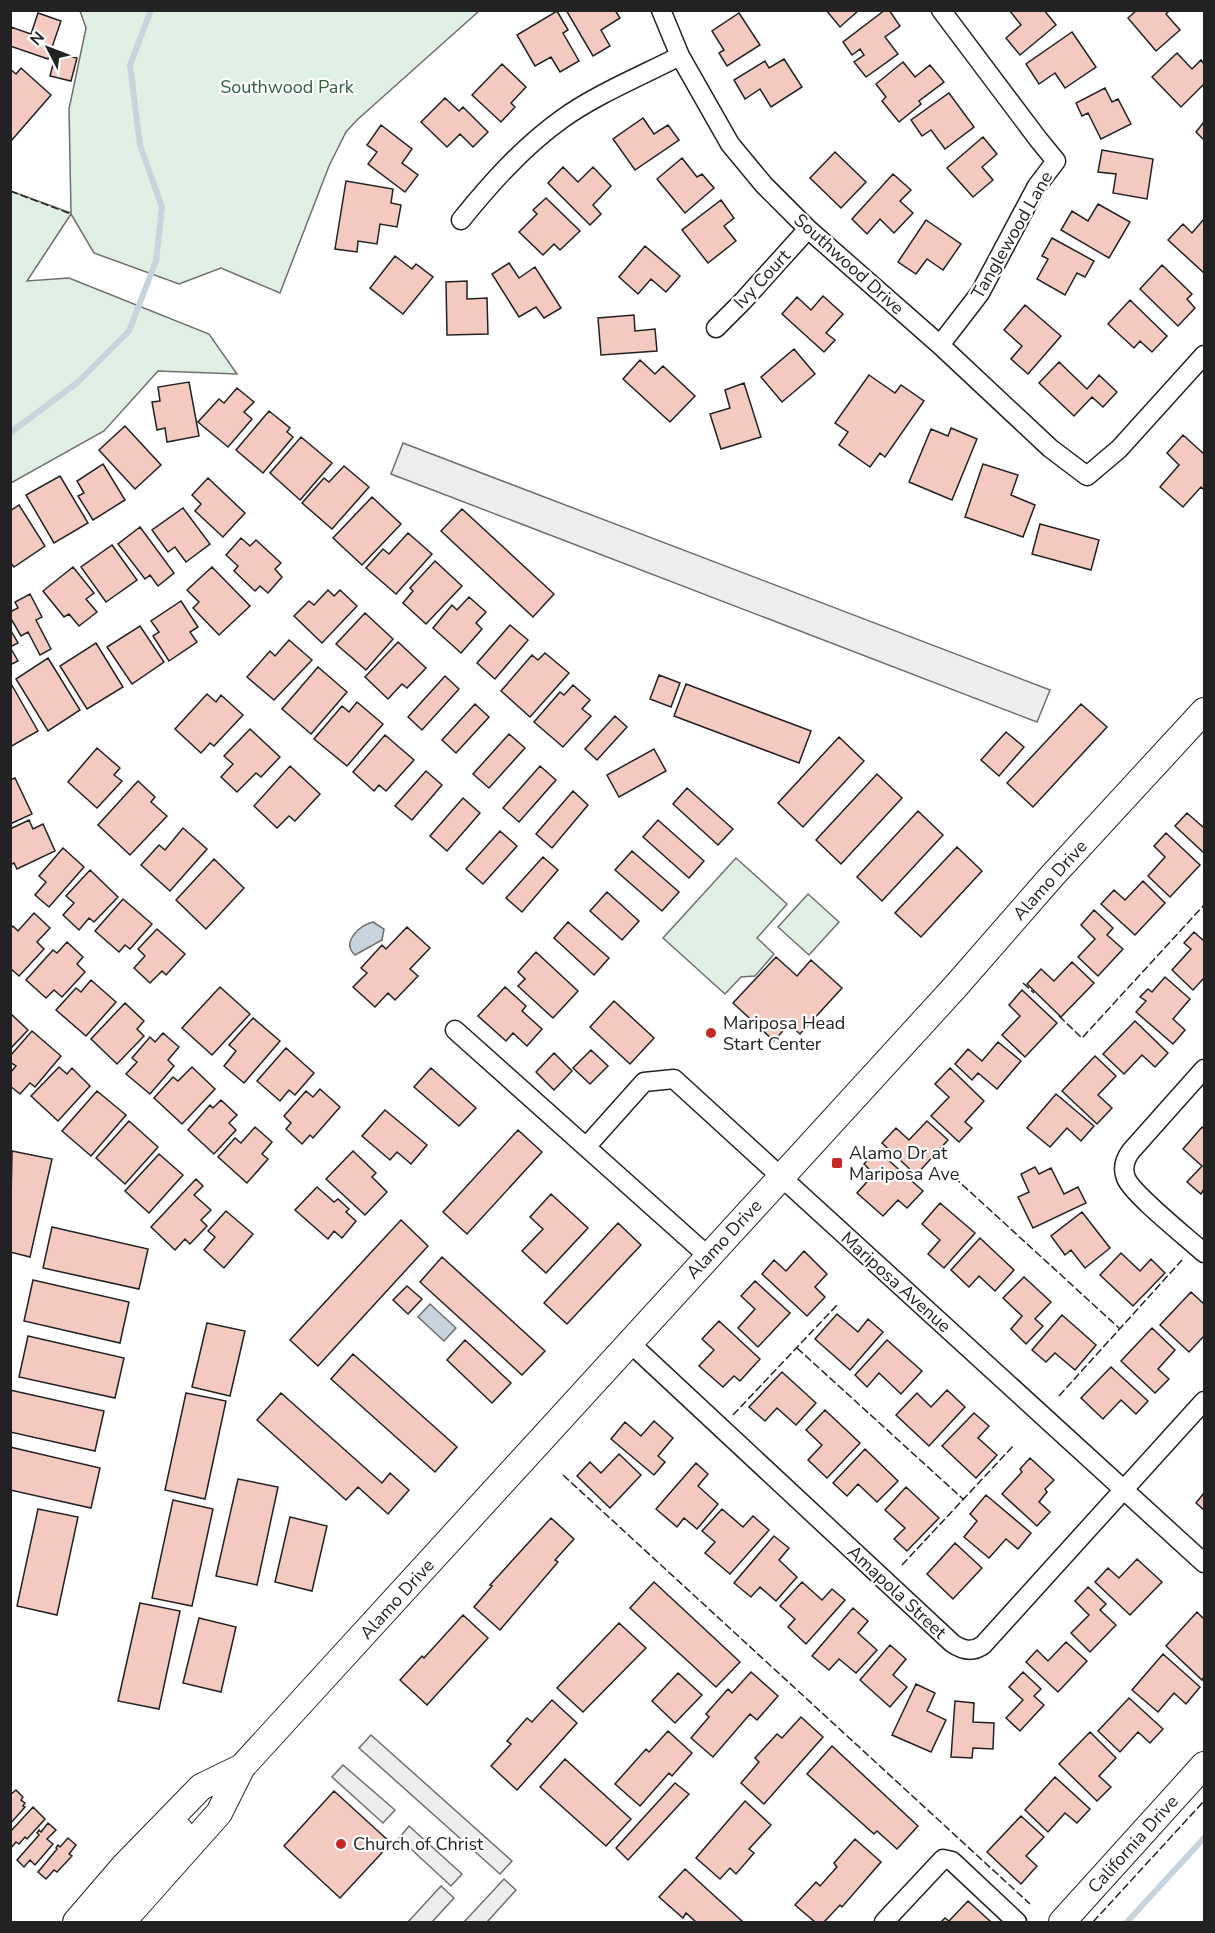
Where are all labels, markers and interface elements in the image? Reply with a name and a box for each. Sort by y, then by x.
north arrow [18,18,78,78]
text: N [25,27,50,50]
park label: Southwood Park [220,75,355,99]
street label: Tanglewood Lane [966,167,1058,303]
street label: Southwood Drive [789,208,909,320]
street label: Ivy Court [728,244,796,314]
street label: Alamo Drive [1007,835,1093,925]
place label: Mariposa Head Start Center [723,1011,845,1056]
marker: Mariposa Head Start Center [704,1026,718,1040]
place label: Alamo Dr at Mariposa Ave [849,1141,959,1186]
marker: Alamo Dr at Mariposa Ave [830,1156,844,1170]
street label: Alamo Drive [681,1194,767,1284]
street label: Mariposa Avenue [836,1226,956,1338]
street label: Amapola Street [842,1540,952,1645]
street label: Alamo Drive [354,1554,440,1644]
street label: California Drive [1082,1790,1184,1898]
place label: Church of Christ [353,1832,484,1856]
marker: Church of Christ [334,1837,348,1851]

